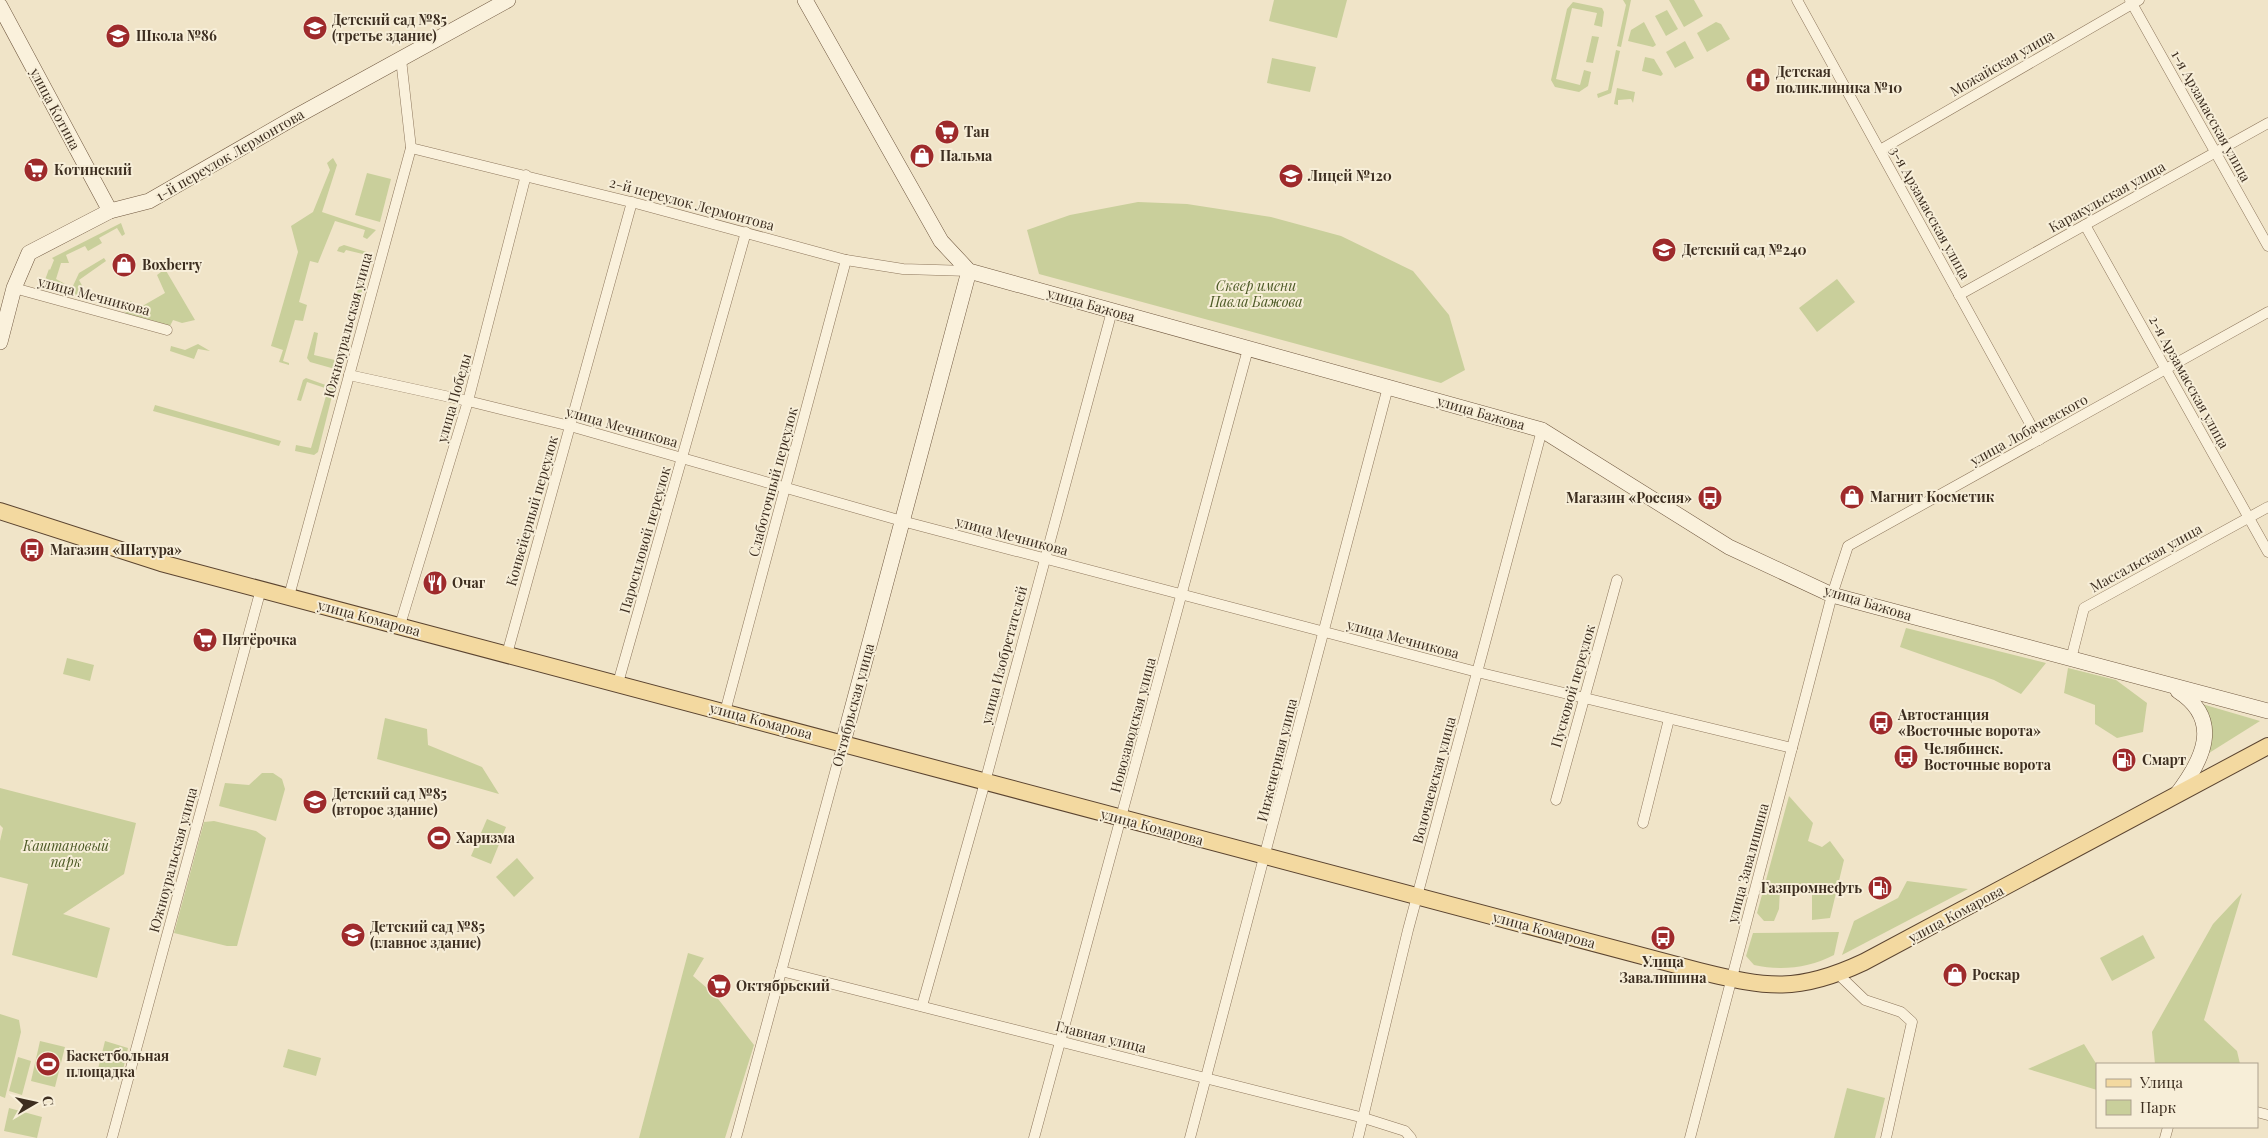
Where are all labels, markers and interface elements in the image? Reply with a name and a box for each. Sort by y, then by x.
place label: Детский сад №85 (третье здание) [332,10,447,45]
school or university icon: Детский сад №85 (третье здание) [302,15,328,41]
school or university icon: Школа №86 [105,23,131,49]
street label: Можайская улица [1946,25,2057,100]
place label: Школа №86 [136,26,217,45]
street label: 1-я Арзамасская улица [2167,47,2256,185]
place label: Детская поликлиника №10 [1776,62,1902,97]
street label: улица Котина [25,64,85,153]
hospital icon: Детская поликлиника №10 [1745,67,1771,93]
street label: 1-й переулок Лермонтова [152,104,307,205]
supermarket icon: Тан [934,119,960,145]
place label: Тан [964,122,989,141]
shop icon: Пальма [909,143,935,169]
street label: 3-я Арзамасская улица [1886,143,1975,283]
place label: Пальма [940,146,993,165]
supermarket icon: Котинский [23,157,49,183]
street label: Каракульская улица [2045,157,2169,237]
place label: Котинский [54,160,132,179]
school or university icon: Лицей №120 [1278,163,1304,189]
place label: Лицей №120 [1307,166,1392,185]
street label: 2-й переулок Лермонтова [608,172,777,235]
school or university icon: Детский сад №240 [1651,237,1677,263]
place label: Детский сад №240 [1682,240,1806,259]
street label: Южноуральская улица [319,250,376,400]
shop icon: Boxberry [111,252,137,278]
place label: Boxberry [142,255,203,274]
street label: улица Мечникова [35,271,152,320]
park label: Сквер имени Павла Бажова [1208,276,1303,311]
street label: улица Бажова [1044,283,1137,326]
street label: 2-я Арзамасская улица [2145,312,2234,452]
street label: улица Победы [431,351,475,446]
street label: улица Лобачевского [1966,389,2091,470]
street label: улица Бажова [1434,391,1527,434]
street label: улица Мечникова [563,401,680,452]
street label: Слаботочный переулок [743,405,802,559]
street label: Конвейерный переулок [501,434,562,588]
street label: Паросиловой переулок [614,464,675,615]
shop icon: Магнит Косметик [1839,484,1865,510]
bus stop icon: Магазин «Россия» [1697,485,1723,511]
place label: Магнит Косметик [1870,487,1995,506]
place label: Магазин «Россия» [1566,488,1692,507]
street label: улица Мечникова [953,511,1070,560]
street label: Массальская улица [2086,519,2205,596]
bus stop icon: Магазин «Шатура» [19,537,45,563]
place label: Магазин «Шатура» [50,540,182,559]
restaurant icon: Очаг [422,570,448,596]
place label: Очаг [452,573,486,592]
street label: улица Бажова [1821,580,1914,625]
street label: улица Изобретателей [976,583,1031,727]
street label: улица Комарова [315,594,423,640]
street label: улица Мечникова [1344,614,1461,663]
street label: Пусковой переулок [1546,622,1599,750]
supermarket icon: Пятёрочка [192,627,218,653]
place label: Пятёрочка [222,630,298,649]
street label: Октябрьская улица [827,641,878,769]
street label: Новозаводская улица [1105,655,1160,795]
street label: Инженерная улица [1252,696,1301,823]
street label: улица Комарова [707,697,815,743]
place label: Автостанция «Восточные ворота» [1897,705,2041,740]
bus stop icon: Автостанция «Восточные ворота» [1868,710,1894,736]
street label: Волочаевская улица [1407,714,1460,845]
place label: Челябинск. Восточные ворота [1924,739,2052,774]
bus stop icon: Челябинск. Восточные ворота [1893,744,1919,770]
fuel station icon: Смарт [2111,747,2137,773]
place label: Смарт [2142,750,2186,769]
place label: Детский сад №85 (второе здание) [332,784,447,819]
street label: Южноуральская улица [144,785,201,935]
school or university icon: Детский сад №85 (второе здание) [302,789,328,815]
street label: улица Завалишина [1722,801,1773,926]
street label: улица Комарова [1098,803,1206,849]
sports icon: Харизма [426,825,452,851]
place label: Харизма [456,828,516,847]
park label: Каштановый парк [22,836,110,871]
fuel station icon: Газпромнефть [1867,875,1893,901]
place label: Газпромнефть [1761,878,1862,897]
street label: улица Комарова [1904,880,2007,947]
street label: улица Комарова [1490,906,1598,952]
place label: Детский сад №85 (главное здание) [370,917,485,952]
school or university icon: Детский сад №85 (главное здание) [340,922,366,948]
bus stop icon: Улица Завалишина [1650,925,1676,951]
place label: Улица Завалишина [1620,952,1707,987]
shop icon: Роскар [1942,962,1968,988]
place label: Роскар [1972,965,2020,984]
supermarket icon: Октябрьский [706,973,732,999]
place label: Октябрьский [736,976,830,995]
street label: Главная улица [1054,1016,1148,1057]
place label: Баскетбольная площадка [66,1046,169,1081]
sports icon: Баскетбольная площадка [35,1051,61,1077]
legend [2096,1063,2258,1128]
text: Улица [2139,1072,2183,1092]
north arrow [10,1078,60,1128]
text: С [38,1095,59,1107]
text: Парк [2140,1097,2176,1117]

